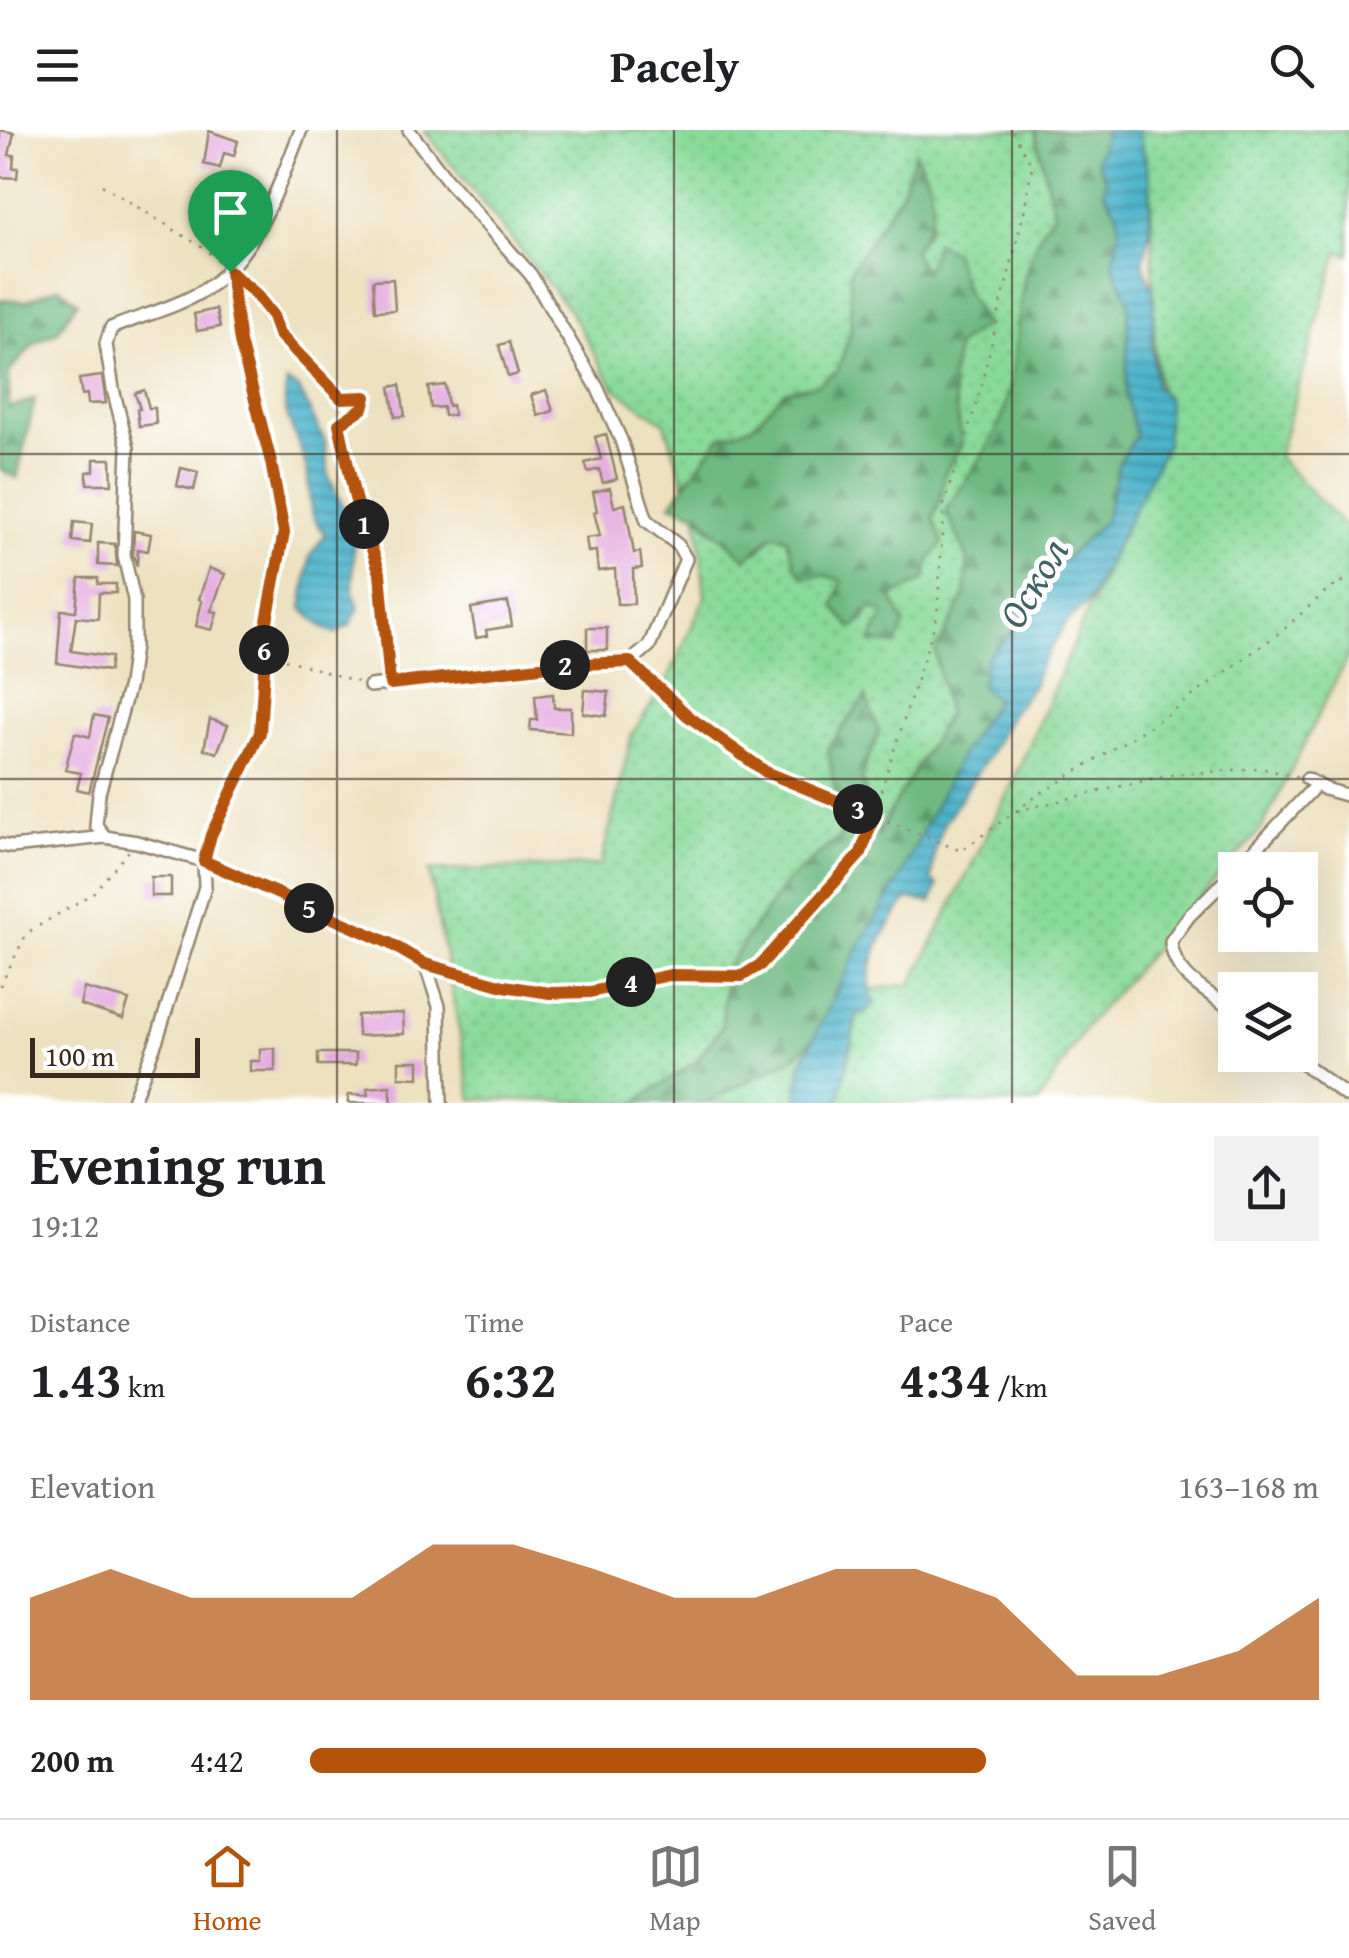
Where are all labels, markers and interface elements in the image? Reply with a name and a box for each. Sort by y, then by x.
text: Pacely [610,33,739,98]
icon: menu [30,38,85,93]
icon: search [1264,38,1319,93]
pin [188,170,273,273]
icon: arrive [203,185,258,240]
pin: 1 [339,499,389,549]
text: 1 [357,503,371,544]
water label: Оскол [983,526,1083,639]
pin: 6 [239,625,289,675]
text: 6 [257,629,271,670]
pin: 2 [540,640,590,690]
text: 2 [558,644,572,685]
pin: 3 [833,784,883,834]
text: 3 [851,788,865,829]
map controls [1218,852,1318,1072]
button: locate [1218,852,1318,952]
pin: 5 [284,883,334,933]
text: 5 [302,887,316,928]
pin: 4 [606,957,656,1007]
text: 4 [624,961,638,1002]
button: layers [1218,972,1318,1072]
scale bar [30,1033,200,1078]
text: 100 m [45,1035,114,1076]
text: Evening run [30,1124,326,1204]
button: share [1214,1136,1319,1241]
text: 19:12 [30,1202,99,1249]
text: Distance [30,1301,130,1342]
text: Time [465,1301,524,1342]
text: Pace [899,1301,953,1342]
text: 1.43 [30,1342,122,1415]
text: 6:32 [465,1342,557,1415]
text: 4:34 [899,1342,991,1415]
text: km [122,1366,165,1407]
text: /km [991,1366,1048,1407]
text: Elevation [30,1463,155,1510]
text: 163–168 m [1178,1463,1319,1510]
text: 200 m [30,1737,114,1784]
text: 4:42 [190,1737,244,1784]
tab: Home [193,1839,262,1940]
tab: Map [648,1839,703,1940]
tab: Saved [1088,1839,1156,1940]

